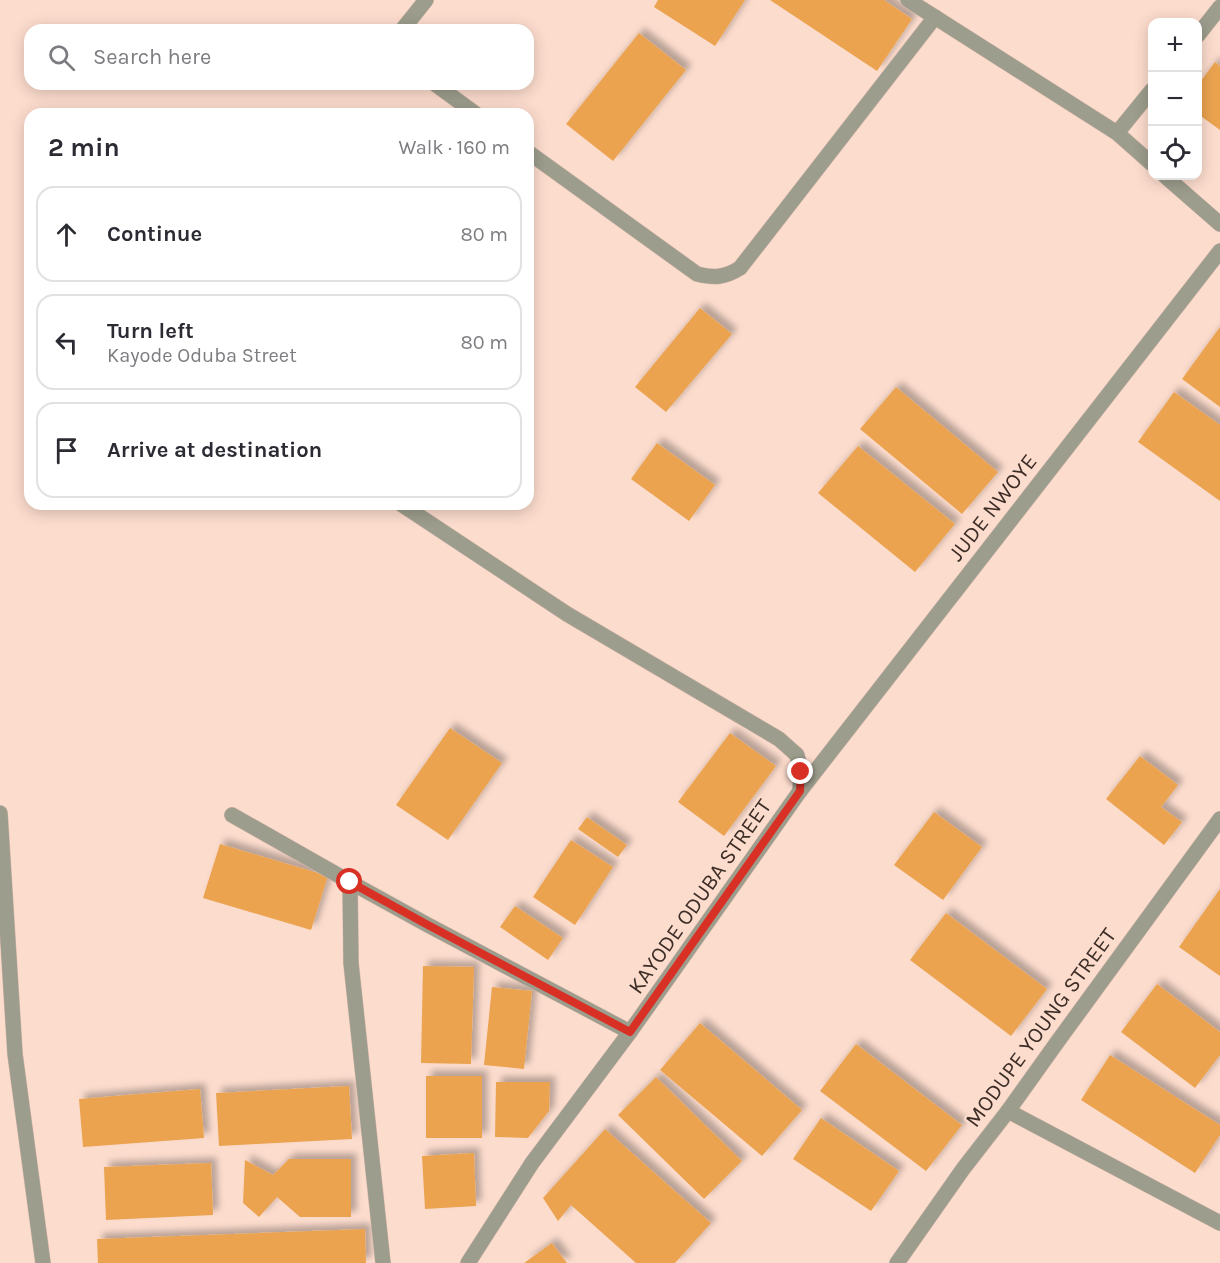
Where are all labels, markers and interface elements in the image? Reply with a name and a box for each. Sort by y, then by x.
map controls [1148,18,1202,180]
button: + [1148,18,1202,72]
search box [24,24,534,90]
icon: search [45,41,78,74]
text: Search here [93,44,211,70]
button: − [1148,72,1202,126]
button: locate [1148,126,1202,180]
text: 2 min [48,132,120,163]
text: Walk · 160 m [398,136,510,159]
icon: ahead [50,218,83,251]
text: Continue [107,221,202,247]
text: 80 m [460,223,508,246]
text: Turn left [107,318,194,344]
icon: left [50,326,83,359]
text: 80 m [460,331,508,354]
text: Kayode Oduba Street [107,344,297,367]
icon: arrive [50,434,83,467]
text: Arrive at destination [107,437,322,463]
street label: JUDE NWOYE [943,449,1043,566]
route end [787,758,813,784]
street label: KAYODE ODUBA STREET [623,794,777,999]
route start [336,868,362,894]
street label: MODUPE YOUNG STREET [960,923,1122,1132]

